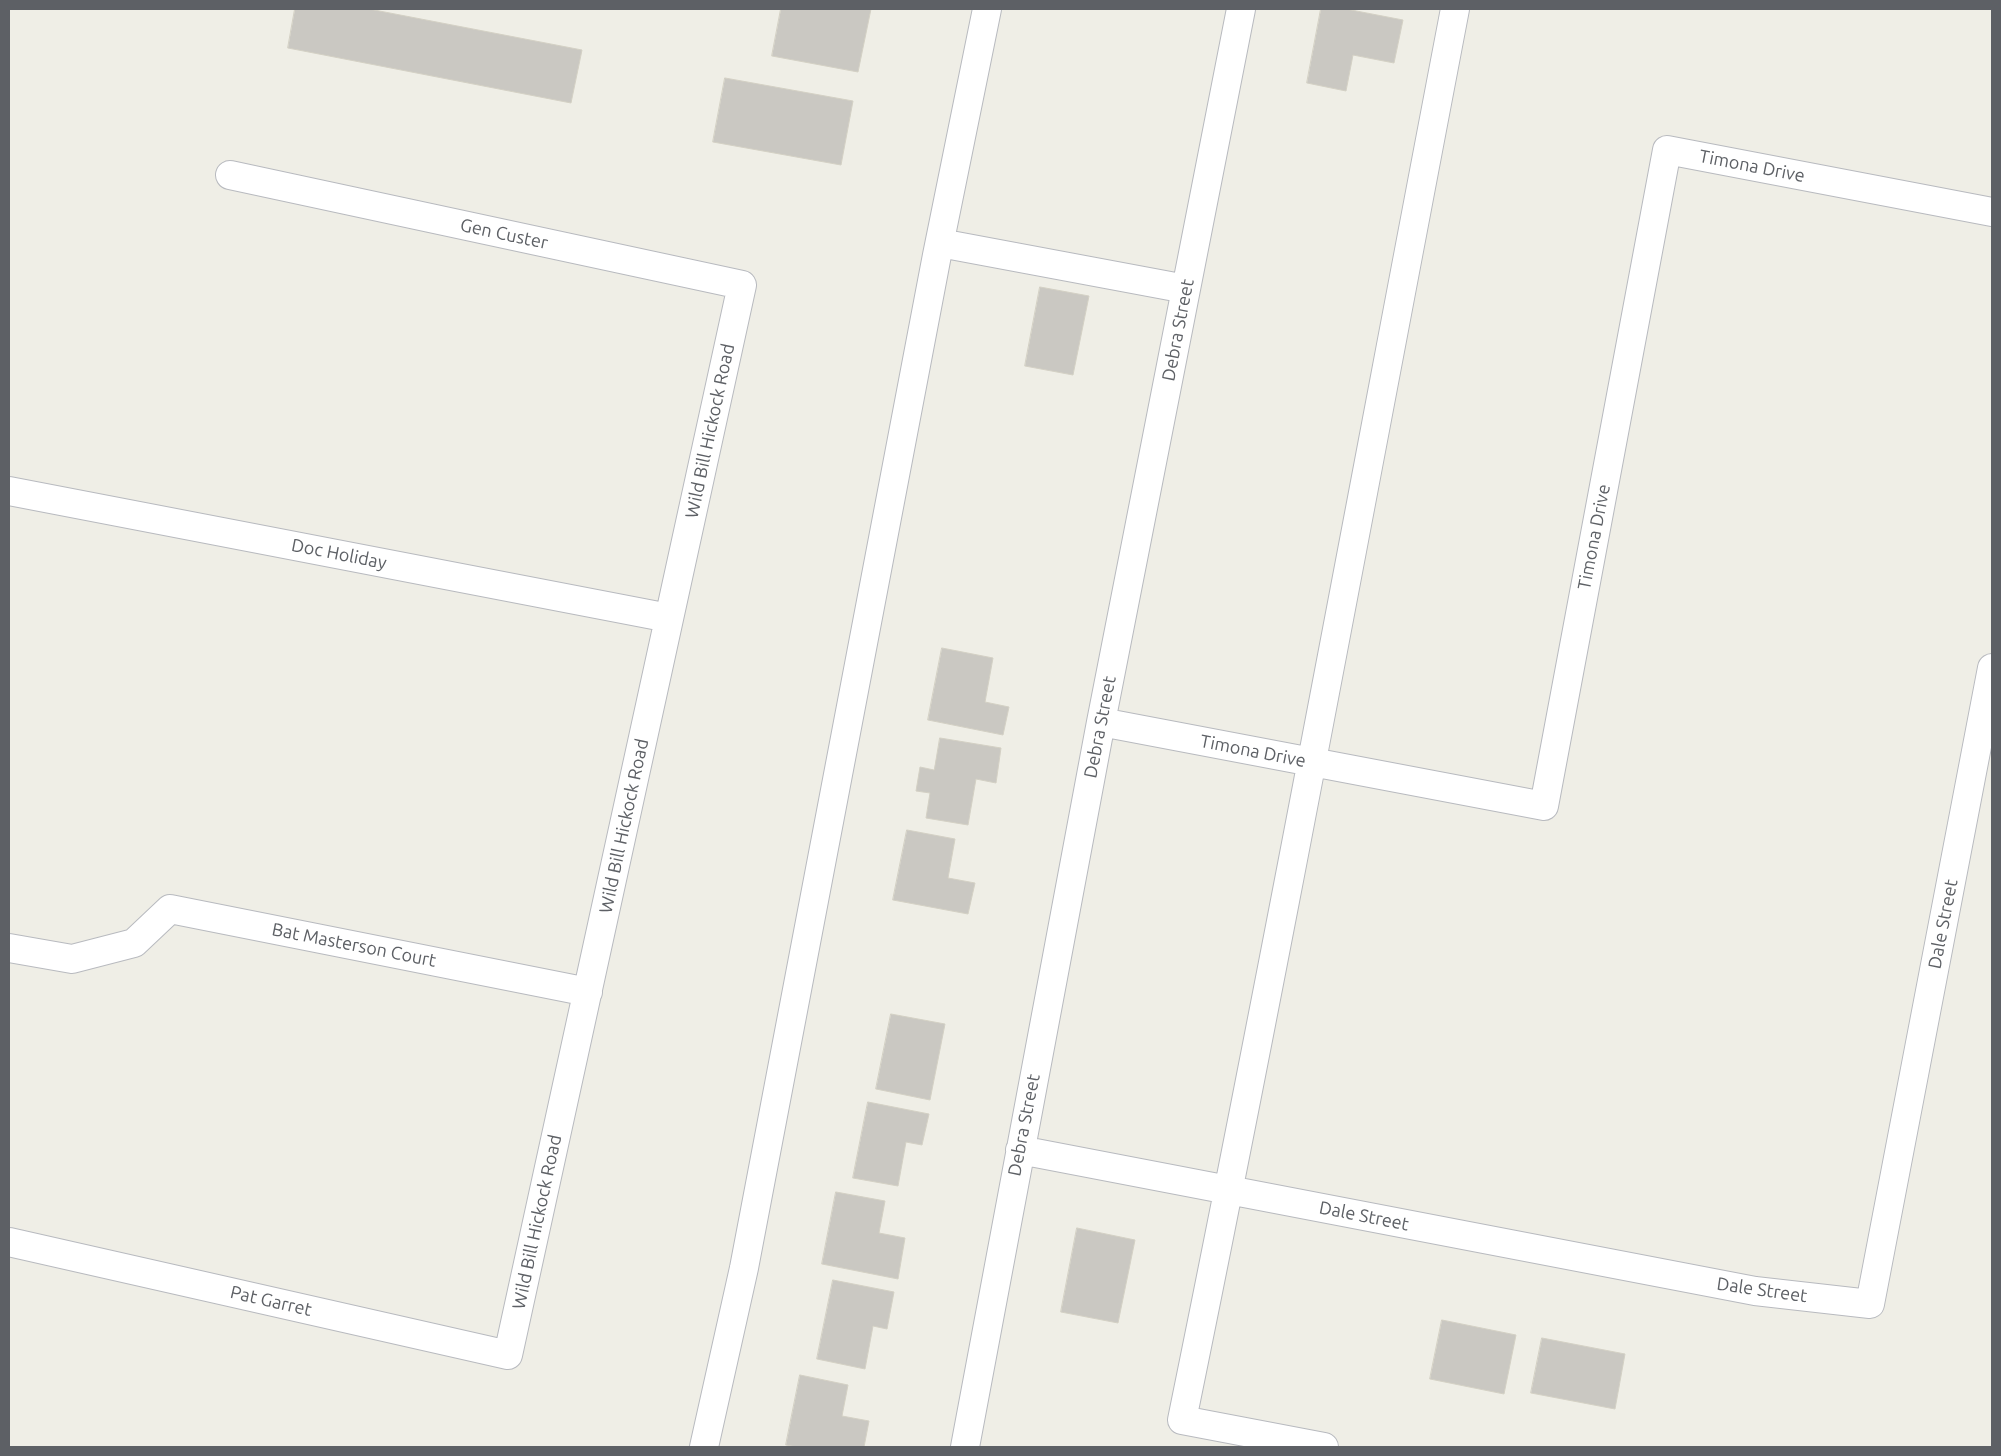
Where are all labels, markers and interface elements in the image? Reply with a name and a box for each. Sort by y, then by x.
street label: Timona Drive [1697,145,1807,187]
street label: Gen Custer [458,214,550,254]
street label: Debra Street [1158,277,1198,383]
street label: Wild Bill Hickock Road [681,342,739,520]
street label: Timona Drive [1573,482,1615,592]
street label: Doc Holiday [290,534,388,574]
street label: Debra Street [1080,674,1120,780]
street label: Timona Drive [1198,730,1308,772]
street label: Wild Bill Hickock Road [595,737,653,915]
street label: Dale Street [1924,877,1962,971]
street label: Bat Masterson Court [270,918,438,972]
street label: Debra Street [1004,1072,1044,1178]
street label: Wild Bill Hickock Road [508,1133,566,1311]
street label: Dale Street [1317,1197,1411,1235]
street label: Dale Street [1715,1273,1809,1307]
street label: Pat Garret [228,1281,314,1321]

